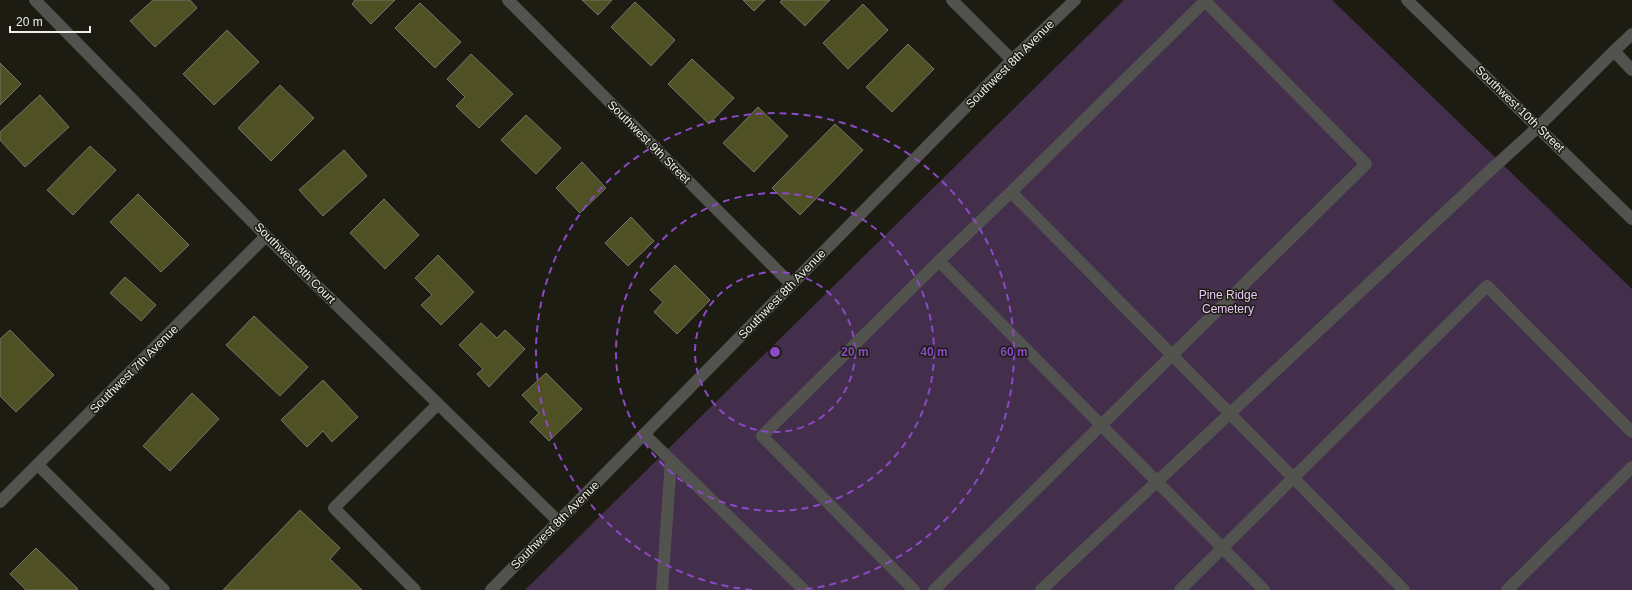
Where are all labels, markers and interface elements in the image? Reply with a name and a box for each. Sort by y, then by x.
scale bar [10,8,90,34]
text: 20 m [16,15,43,29]
street label: Southwest 8th Avenue [963,17,1057,111]
street label: Southwest 10th Street [1473,63,1568,156]
street label: Southwest 9th Street [605,98,694,187]
street label: Southwest 8th Court [252,220,339,307]
street label: Southwest 8th Avenue [736,246,829,342]
park label: Pine Ridge Cemetery [1199,288,1258,316]
street label: Southwest 7th Avenue [87,322,181,416]
centre of rings [768,345,782,359]
text: 20 m [841,345,869,359]
text: 40 m [920,345,948,359]
text: 60 m [1000,345,1028,359]
street label: Southwest 8th Avenue [508,478,602,572]

